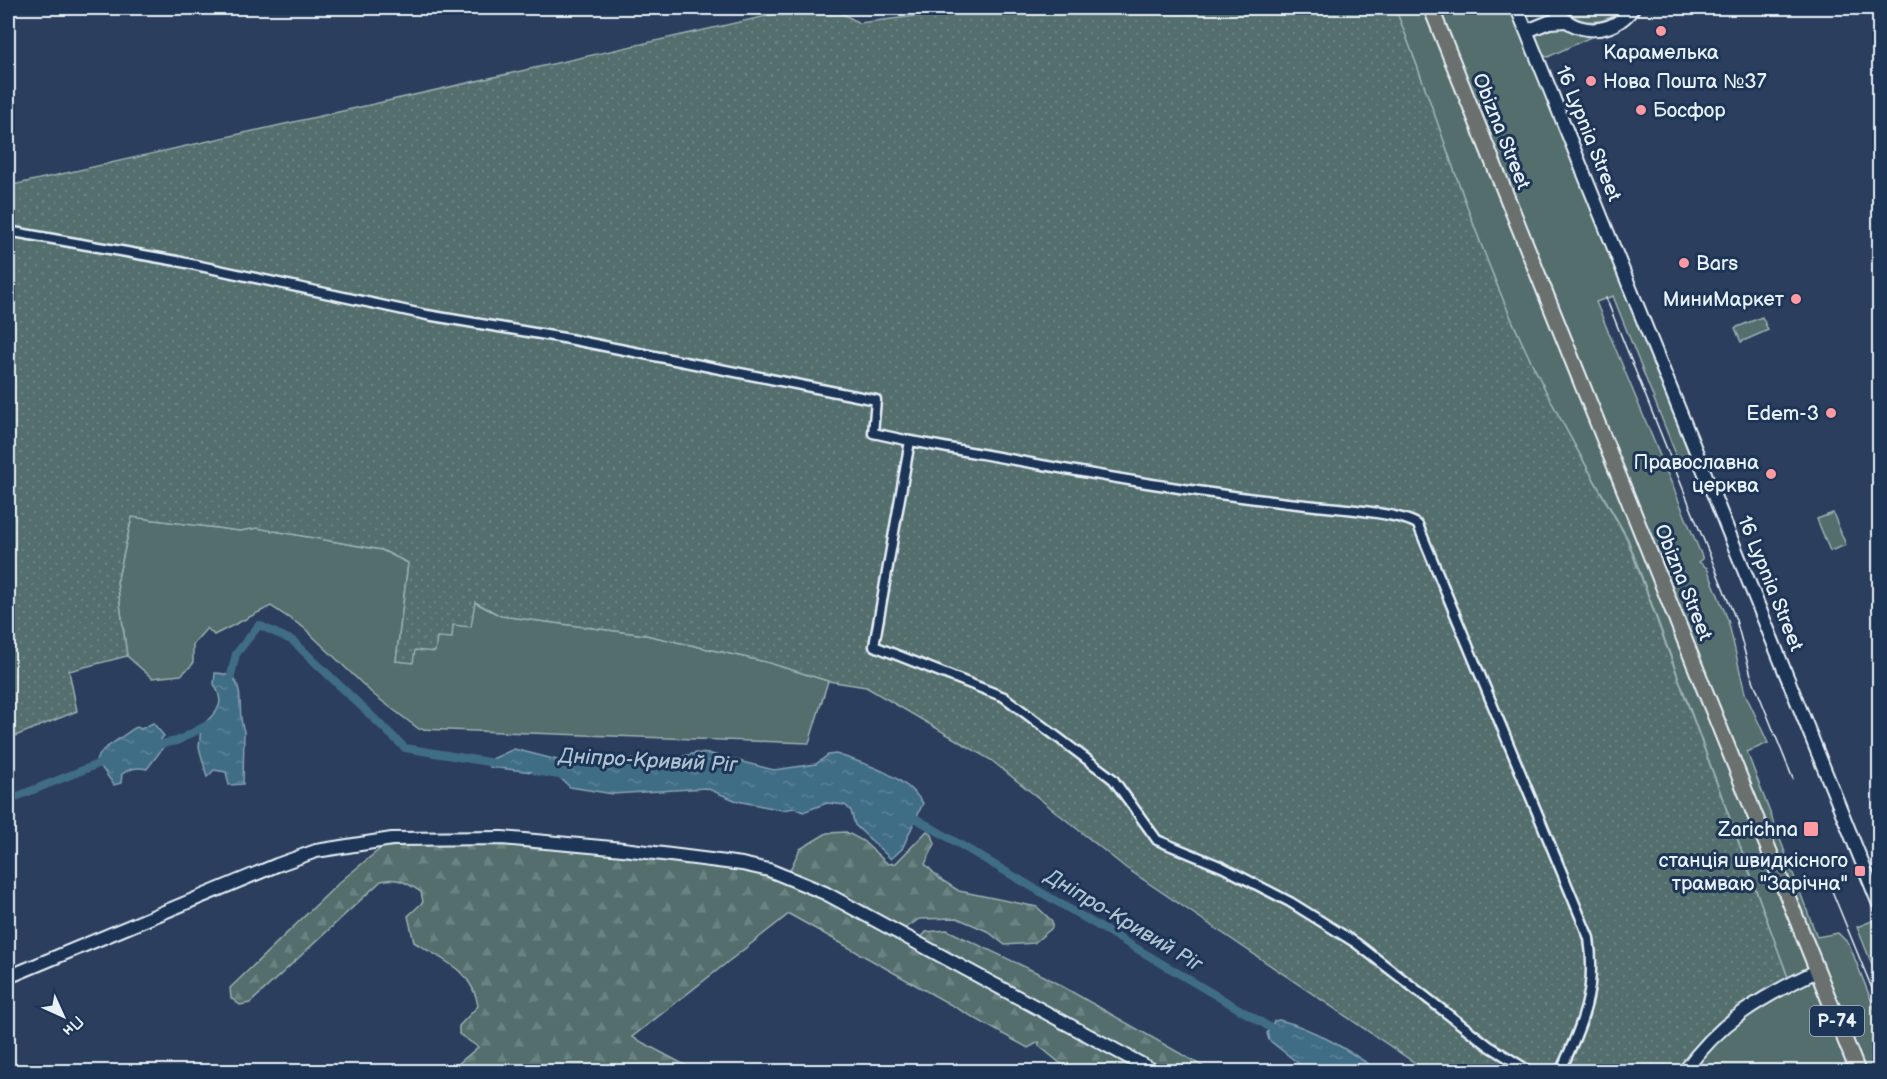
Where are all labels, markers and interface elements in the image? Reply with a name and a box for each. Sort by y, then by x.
marker: Карамелька [1654,24,1668,38]
place label: Карамелька [1603,41,1719,65]
street label: 16 Lypnia Street [1550,62,1626,205]
street label: Obizna Street [1467,70,1535,193]
place label: Нова Пошта №37 [1603,70,1767,94]
marker: Нова Пошта №37 [1584,74,1598,88]
place label: Босфор [1653,99,1726,123]
marker: Босфор [1634,103,1648,117]
place label: Bars [1696,252,1738,276]
marker: Bars [1677,256,1691,270]
place label: МиниМаркет [1663,288,1785,312]
marker: МиниМаркет [1789,292,1803,306]
place label: Edem-3 [1746,402,1819,426]
marker: Edem-3 [1824,406,1838,420]
place label: Православна церква [1633,451,1759,498]
marker: Православна церква [1764,467,1778,481]
street label: 16 Lypnia Street [1732,512,1808,655]
street label: Obizna Street [1649,521,1717,644]
water label: Дніпро-Кривий Ріг [556,743,739,778]
place label: Zarichna [1717,818,1798,842]
marker: Zarichna [1802,820,1820,838]
place label: станція швидкісного трамваю "Зарічна" [1659,849,1848,896]
water label: Дніпро-Кривий Ріг [1039,863,1207,978]
marker: станція швидкісного трамваю "Зарічна" [1853,864,1867,878]
north arrow [33,986,93,1046]
road number: Р-74 [1810,1006,1864,1036]
text: Пн [58,1011,87,1040]

